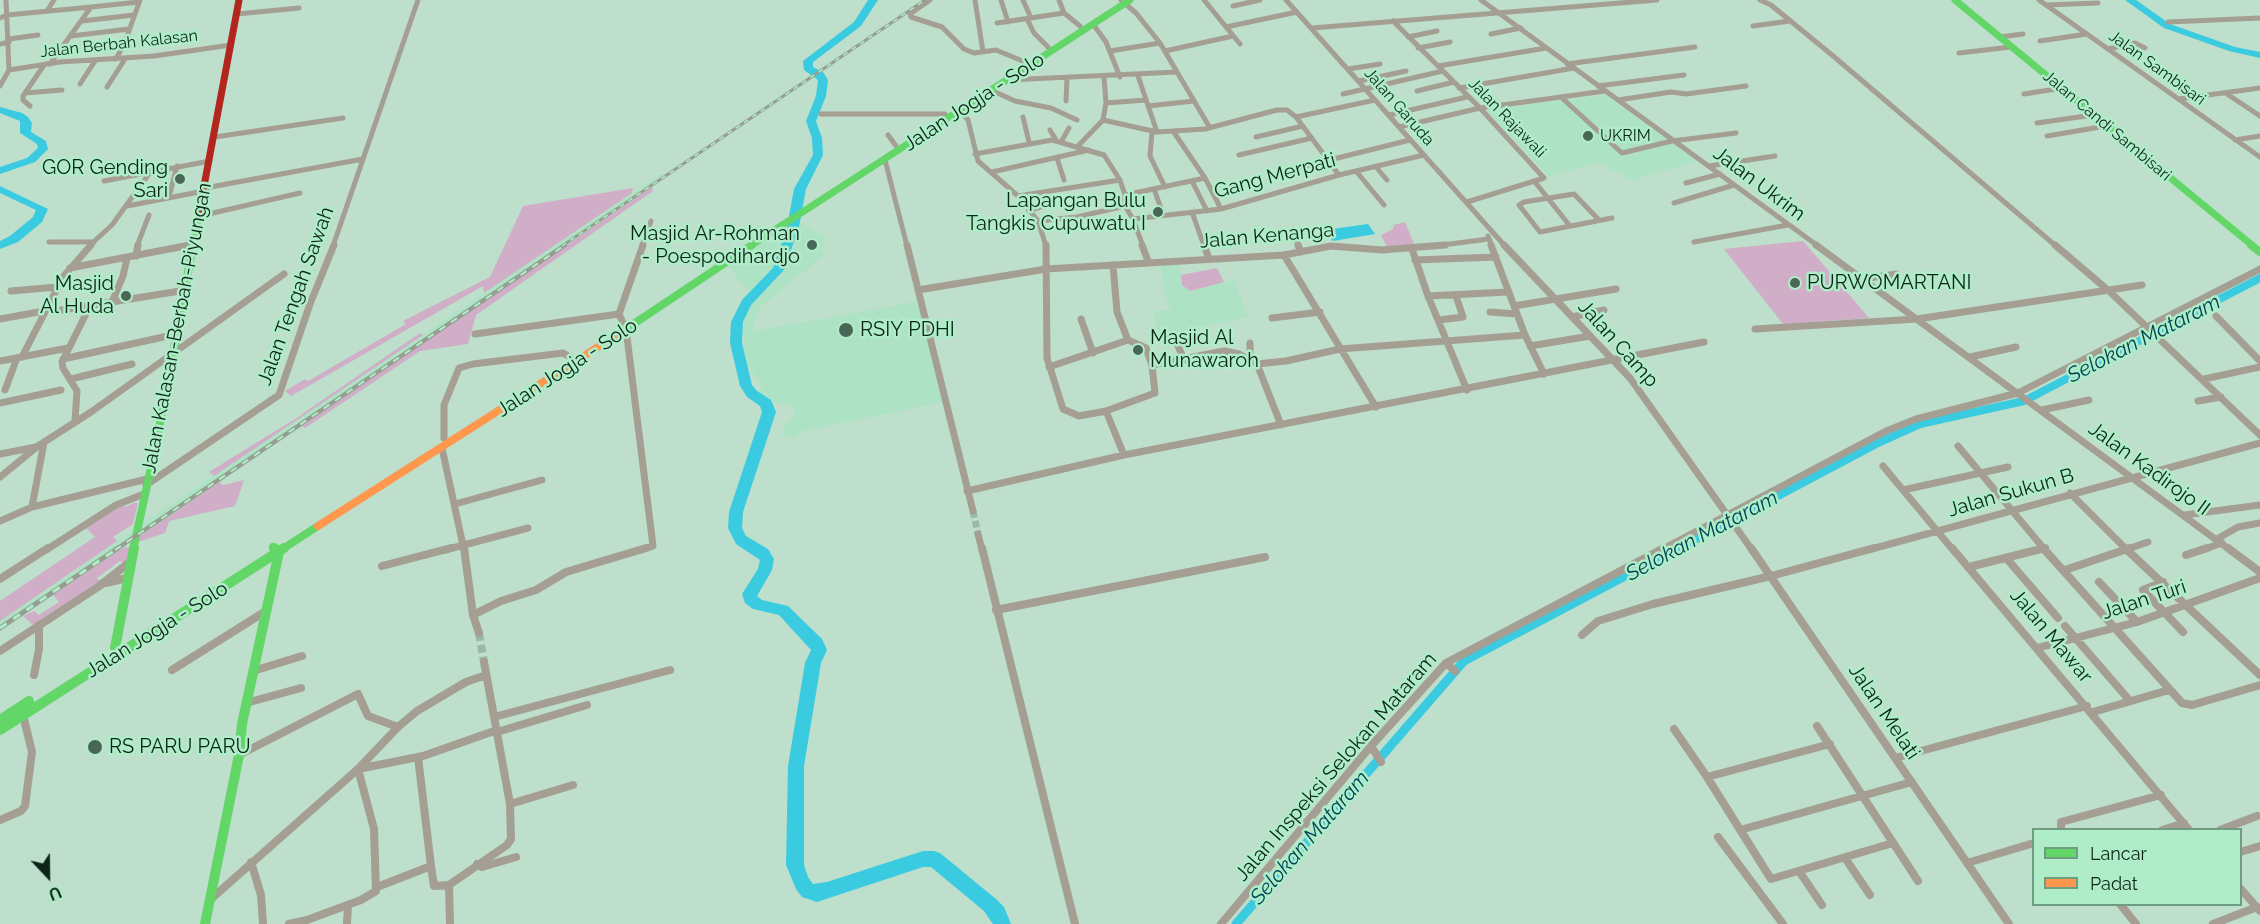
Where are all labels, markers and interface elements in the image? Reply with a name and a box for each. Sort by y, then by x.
street label: Jalan Berbah Kalasan [39,26,199,62]
street label: Jalan Sambisari [2105,26,2209,110]
street label: Jalan Jogja - Solo [899,48,1049,156]
street label: Jalan Garuda [1360,64,1438,150]
street label: Jalan Candi Sambisari [2039,67,2175,185]
street label: Jalan Rajawali [1464,74,1550,162]
place label: UKRIM [1600,126,1651,146]
marker: UKRIM [1581,129,1595,143]
street label: Jalan Ukrim [1708,142,1810,226]
street label: Gang Merpati [1212,148,1338,204]
place label: GOR Gending Sari [42,156,168,203]
marker: GOR Gending Sari [173,172,187,186]
street label: Jalan Kalasan-Berbah-Piyungan [137,181,217,475]
place label: Lapangan Bulu Tangkis Cupuwatu I [966,189,1146,236]
street label: Jalan Tengah Sawah [253,204,339,388]
marker: Lapangan Bulu Tangkis Cupuwatu I [1151,205,1165,219]
street label: Jalan Kenanga [1199,218,1335,254]
place label: Masjid Ar-Rohman - Poespodihardjo [630,222,800,269]
marker: Masjid Ar-Rohman - Poespodihardjo [805,238,819,252]
place label: PURWOMARTANI [1807,271,1971,295]
place label: Masjid Al Huda [40,272,114,319]
marker: PURWOMARTANI [1788,276,1802,290]
marker: Masjid Al Huda [119,289,133,303]
water label: Selokan Mataram [2063,289,2225,389]
street label: Jalan Camp [1573,296,1663,392]
street label: Jalan Jogja - Solo [492,314,642,422]
place label: RSIY PDHI [860,318,955,342]
marker: RSIY PDHI [837,321,855,339]
place label: Masjid Al Munawaroh [1150,326,1259,373]
marker: Masjid Al Munawaroh [1131,343,1145,357]
street label: Jalan Kadirojo II [2084,417,2214,521]
street label: Jalan Sukun B [1945,464,2077,522]
water label: Selokan Mataram [1622,485,1782,587]
street label: Jalan Turi [2099,575,2189,625]
street label: Jalan Jogja - Solo [82,577,232,683]
street label: Jalan Mawar [2005,584,2097,688]
street label: Jalan Inspeksi Selokan Mataram [1230,648,1442,886]
street label: Jalan Melati [1843,660,1925,764]
place label: RS PARU PARU [109,735,251,759]
marker: RS PARU PARU [86,738,104,756]
water label: Selokan Mataram [1245,766,1375,910]
legend [2032,828,2242,906]
text: Lancar [2090,843,2147,864]
north arrow [18,846,78,906]
text: Padat [2090,873,2138,894]
text: U [46,882,64,904]

